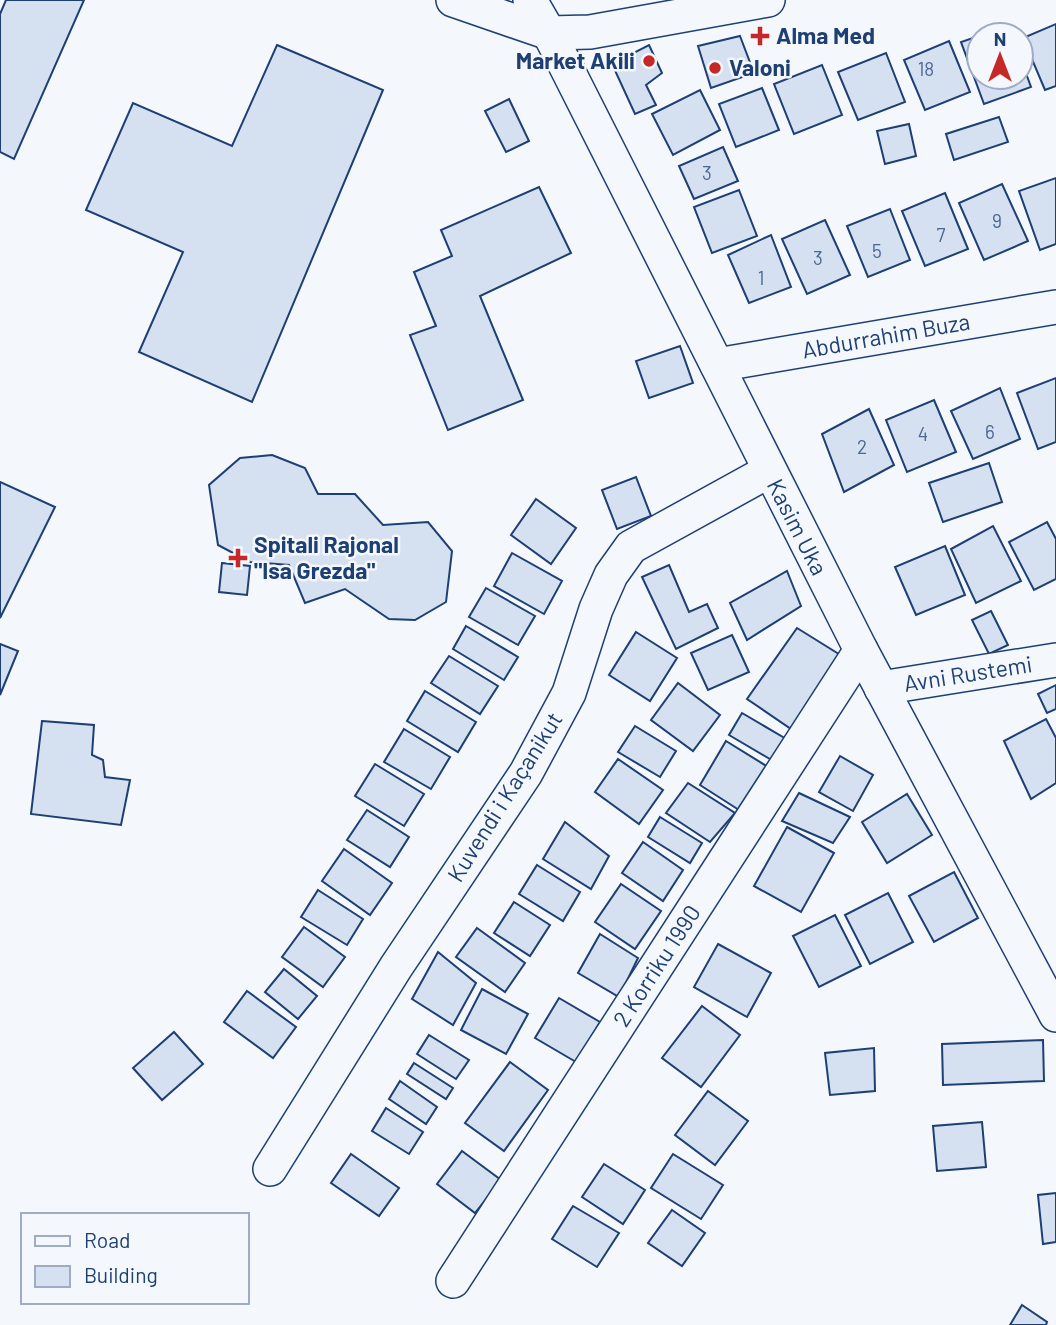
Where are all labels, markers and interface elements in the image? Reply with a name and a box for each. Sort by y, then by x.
place label: Alma Med [776,21,875,49]
north arrow [965,21,1035,91]
marker: Alma Med [750,26,770,46]
text: N [994,27,1006,50]
place label: Market Akili [516,46,635,74]
marker: Market Akili [641,53,657,69]
place label: Valoni [729,53,791,81]
house number: 18 [918,57,934,80]
marker: Valoni [707,60,723,76]
house number: 3 [702,161,712,184]
house number: 9 [992,209,1002,232]
house number: 7 [937,223,946,246]
house number: 5 [872,239,882,262]
house number: 3 [813,246,823,269]
house number: 1 [758,266,764,289]
street label: Abdurrahim Buza [800,306,972,364]
house number: 6 [985,420,995,443]
house number: 4 [918,422,928,445]
house number: 2 [857,435,867,458]
street label: Kasim Uka [762,474,834,579]
place label: Spitali Rajonal "Isa Grezda" [254,530,399,584]
marker: Spitali Rajonal "Isa Grezda" [228,548,248,568]
street label: Avni Rustemi [902,649,1034,697]
street label: Kuvendi i Kaçanikut [441,706,568,887]
street label: 2 Korriku 1990 [606,899,706,1031]
legend [21,1213,248,1304]
text: Road [84,1227,130,1252]
text: Building [84,1262,158,1287]

